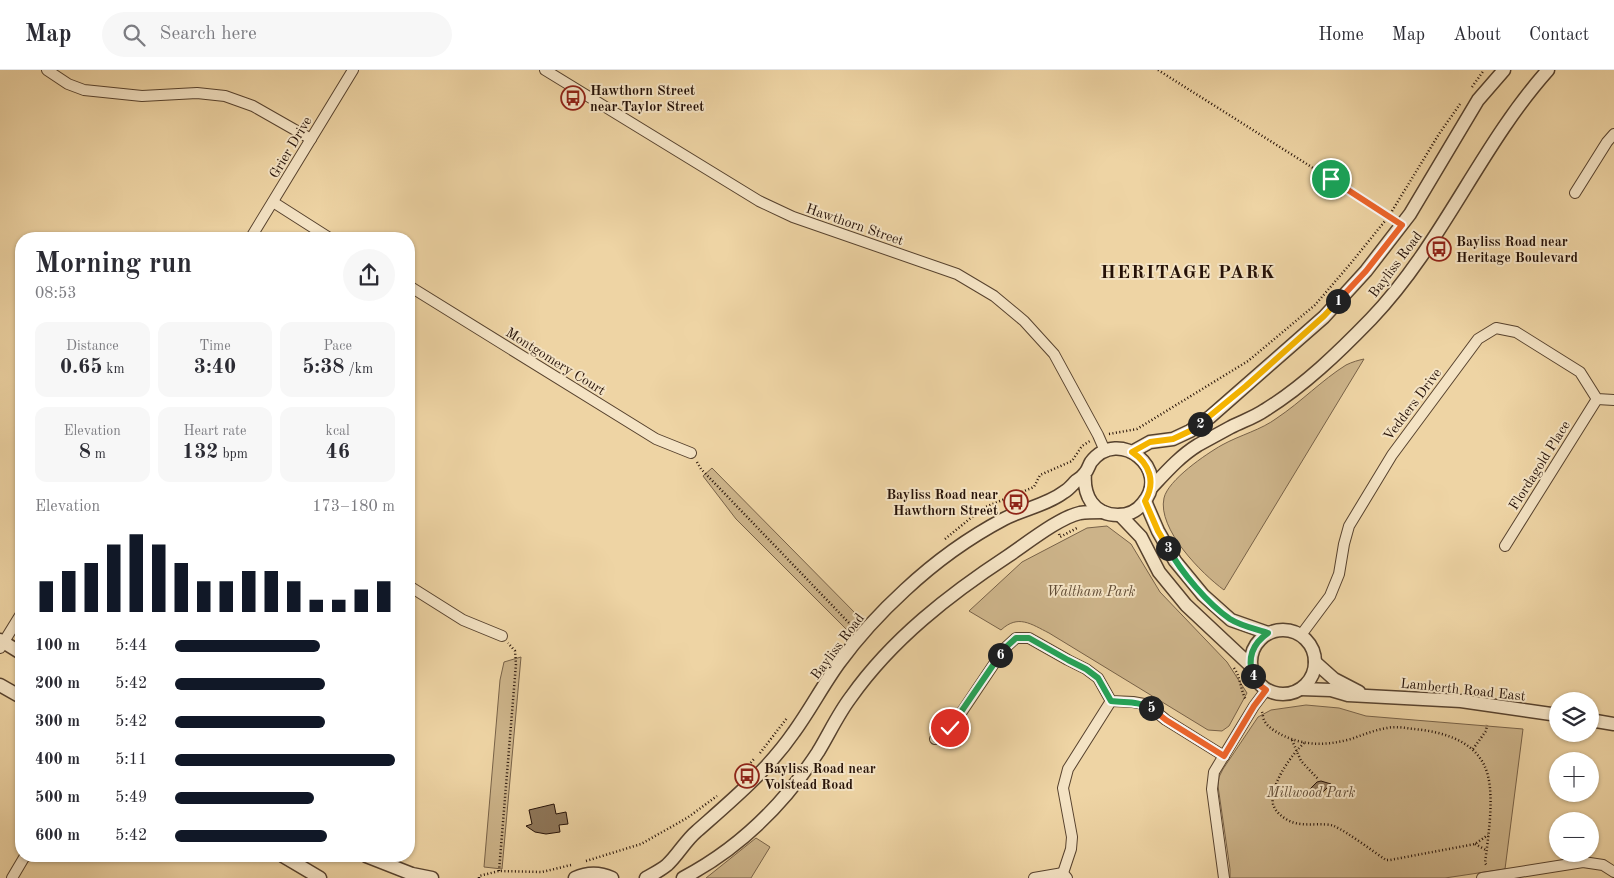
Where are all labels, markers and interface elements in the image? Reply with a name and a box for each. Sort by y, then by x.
search box [102,12,452,57]
icon: search [120,21,148,49]
text: Map [25,23,72,47]
text: Search here [160,25,257,44]
text: Home [1318,26,1364,44]
text: Map [1392,26,1425,44]
text: About [1453,26,1501,44]
text: Contact [1529,26,1589,44]
place label: Hawthorn Street near Taylor Street [590,84,704,114]
bus stop icon: Hawthorn Street near Taylor Street [560,85,586,111]
street label: Grier Drive [267,114,315,181]
pin [1310,158,1352,200]
icon: arrive [1317,165,1345,193]
street label: Hawthorn Street [804,202,905,248]
street label: Bayliss Road [1367,229,1425,300]
place label: Bayliss Road near Heritage Boulevard [1456,235,1578,265]
bus stop icon: Bayliss Road near Heritage Boulevard [1426,236,1452,262]
button: share [343,249,395,301]
text: Morning run [35,251,192,279]
district label: HERITAGE PARK [1100,264,1276,283]
text: 08:53 [35,286,77,302]
pin: 1 [1326,288,1350,314]
text: 1 [1334,294,1343,308]
street label: Montgomery Court [503,326,608,398]
text: Distance [66,339,119,353]
text: Time [199,339,231,353]
text: Pace [323,339,352,353]
text: 0.65 [60,357,102,378]
text: 3:40 [194,357,236,378]
text: 5:38 [302,357,345,378]
text: km [102,362,125,376]
text: /km [345,362,373,376]
street label: Vedders Drive [1381,366,1444,443]
pin: 2 [1188,412,1212,436]
text: 2 [1196,417,1205,431]
street label: Flordagold Place [1507,418,1573,513]
text: Elevation [64,424,121,438]
text: Heart rate [184,424,246,438]
text: kcal [326,424,350,438]
text: 8 [79,442,91,463]
text: 132 [182,442,219,463]
text: 46 [325,442,350,463]
text: m [91,447,106,461]
text: bpm [219,447,248,461]
place label: Bayliss Road near Hawthorn Street [886,488,998,518]
bus stop icon: Bayliss Road near Hawthorn Street [1003,489,1029,515]
text: Elevation [35,499,100,515]
text: 173–180 m [312,499,395,515]
pin: 3 [1156,536,1180,560]
text: 3 [1164,541,1173,555]
park label: Waltham Park [1047,585,1136,599]
street label: Bayliss Road [809,611,867,682]
text: 100 m [35,638,80,654]
text: 5:44 [115,638,147,654]
pin: 6 [988,642,1012,668]
text: 6 [996,648,1005,662]
pin: 4 [1240,664,1266,688]
text: 4 [1249,669,1258,683]
text: 200 m [35,676,80,692]
text: 5:42 [115,676,147,692]
street label: Lamberth Road East [1400,676,1526,704]
map controls [1549,692,1599,862]
button: layers [1549,692,1599,742]
pin: 5 [1138,696,1164,720]
text: 5 [1147,701,1156,715]
pin [929,707,971,749]
text: 300 m [35,714,80,730]
text: 5:42 [115,714,147,730]
icon: check [936,714,964,742]
text: 400 m [35,752,80,768]
text: 5:11 [115,752,147,768]
button: + [1549,752,1599,802]
place label: Bayliss Road near Volstead Road [764,762,876,792]
bus stop icon: Bayliss Road near Volstead Road [734,763,760,789]
park label: Millwood Park [1266,786,1355,800]
text: 500 m [35,790,80,806]
text: 5:49 [115,790,147,806]
button: − [1549,812,1599,862]
text: 600 m [35,828,80,844]
text: 5:42 [115,828,147,844]

